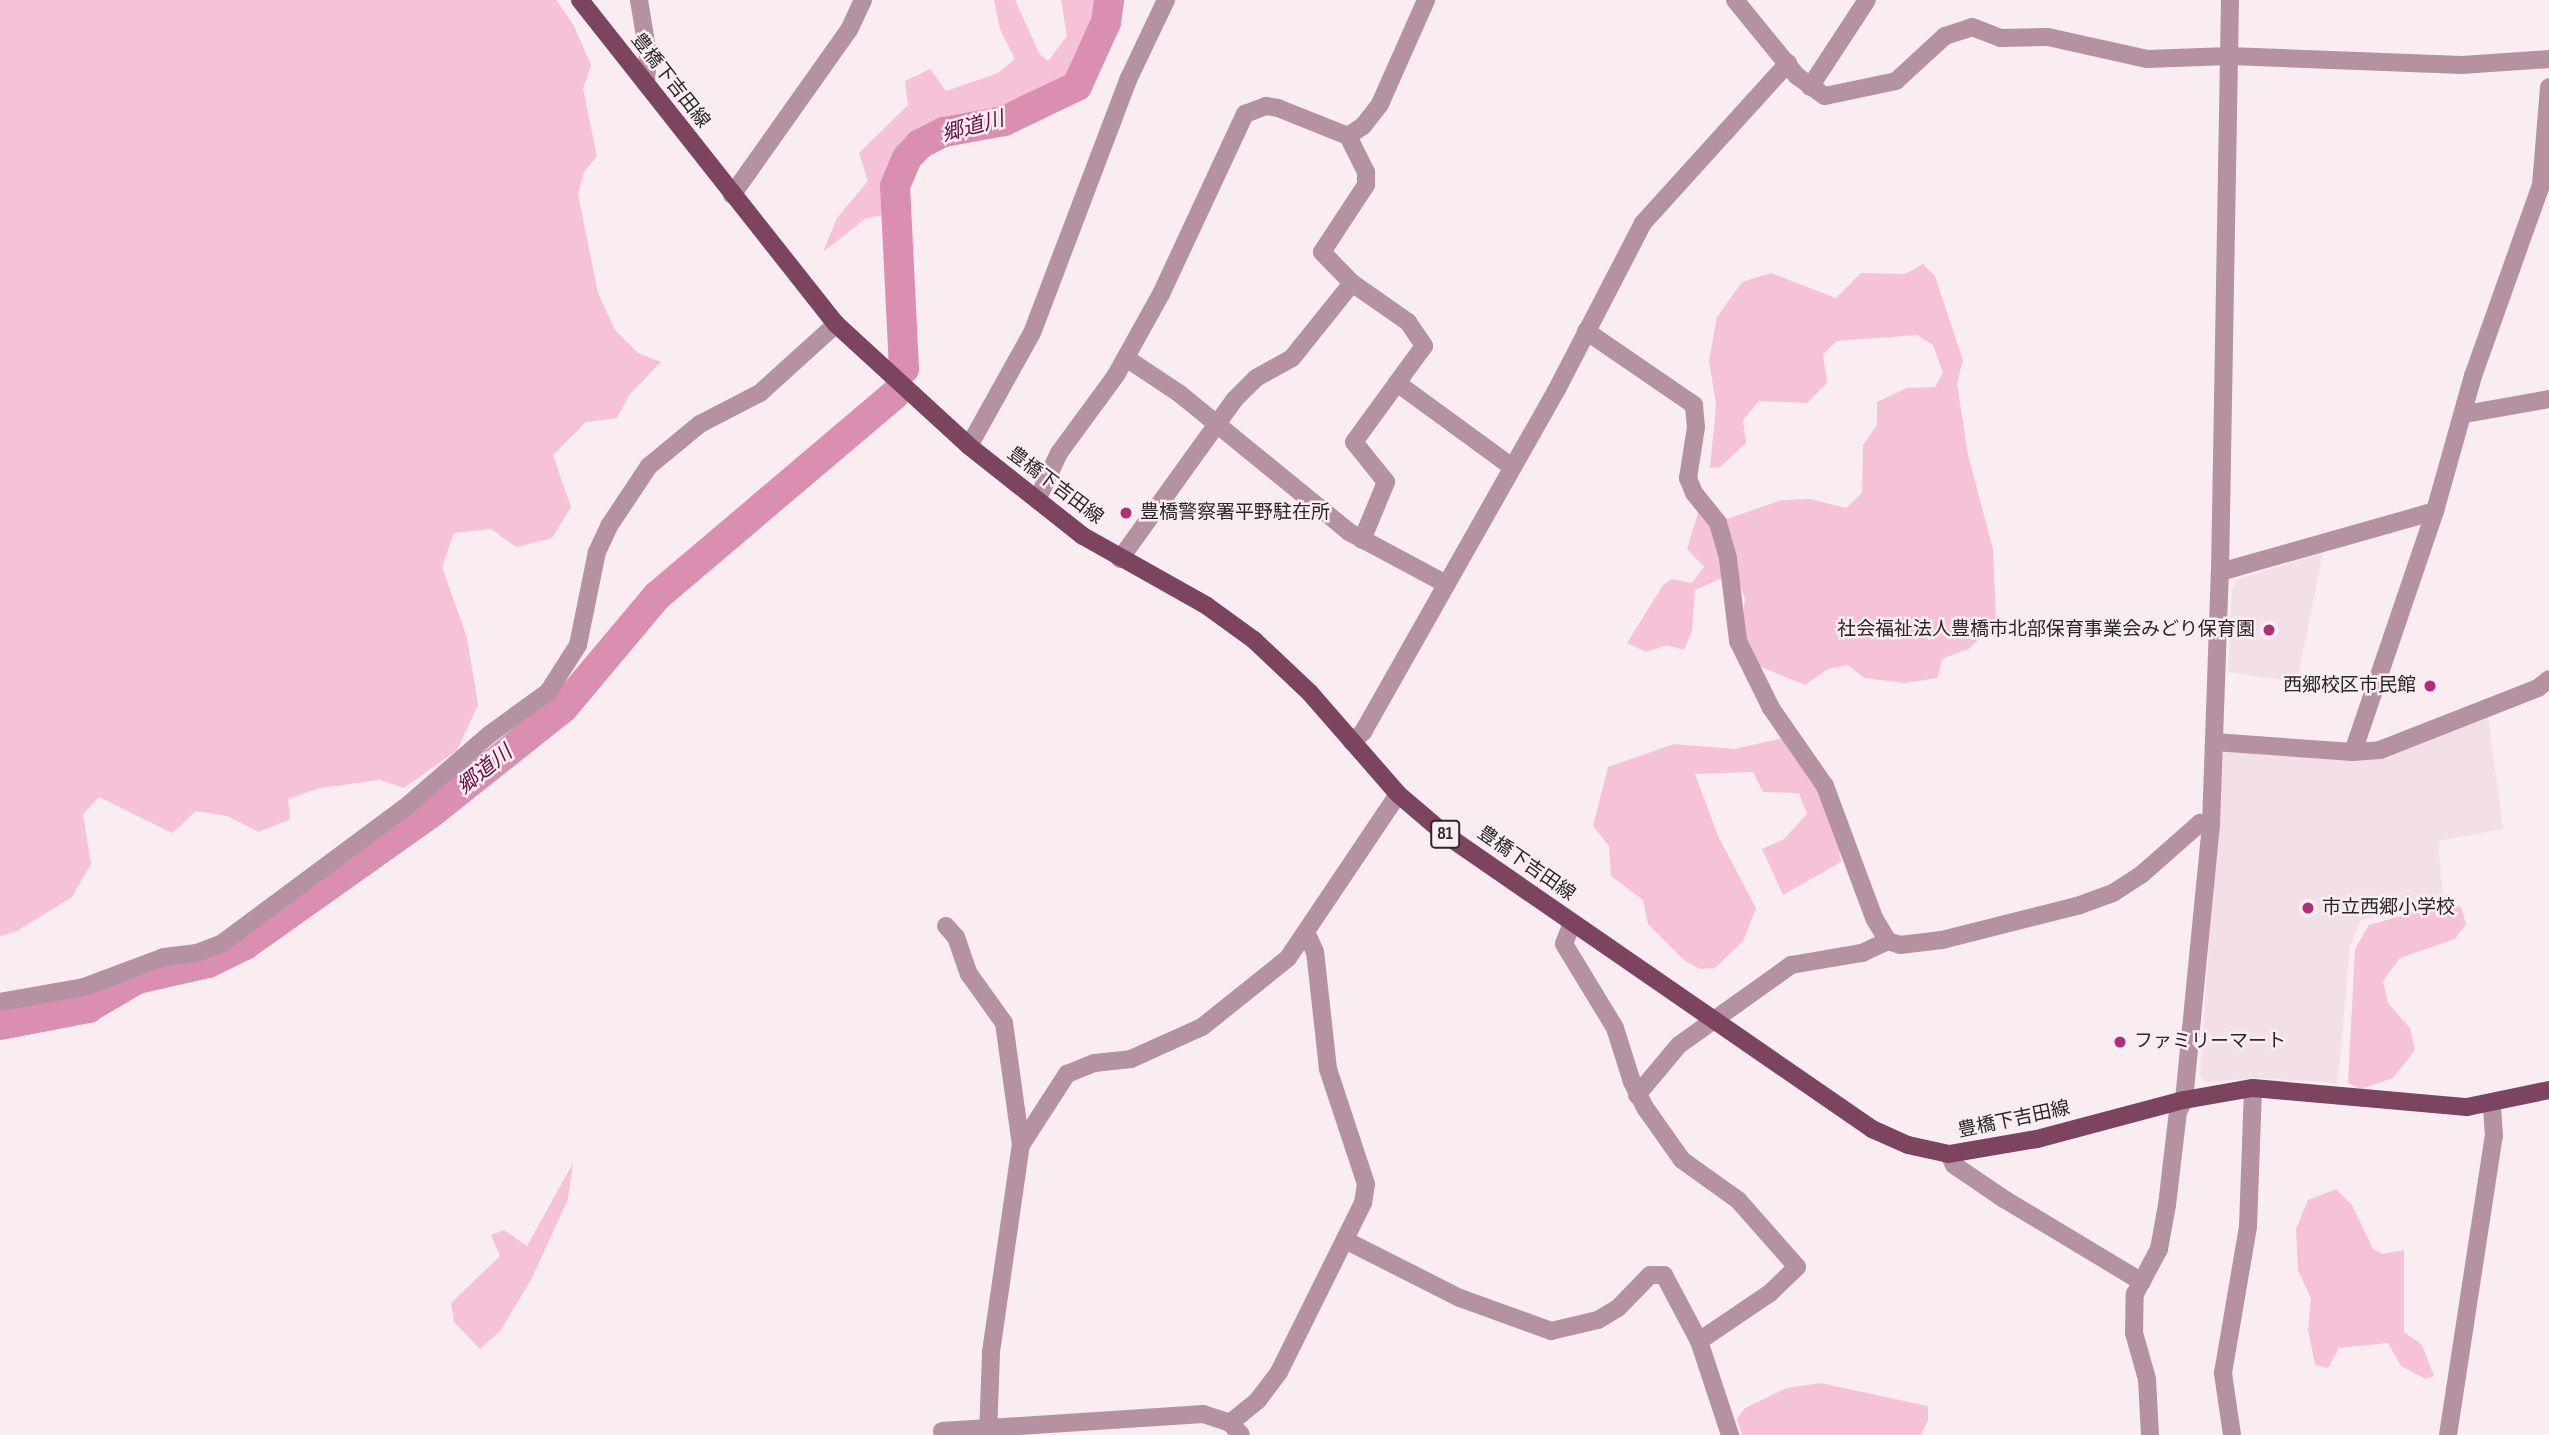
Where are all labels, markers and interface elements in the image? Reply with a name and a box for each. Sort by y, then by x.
street label: 豊橋下吉田線 [626,29,714,133]
water label: 郷道川 [939,107,1007,147]
street label: 豊橋下吉田線 [1003,443,1107,529]
place label: 豊橋警察署平野駐在所 [1140,502,1330,524]
marker: 豊橋警察署平野駐在所 [1118,505,1134,521]
place label: 社会福祉法人豊橋市北部保育事業会みどり保育園 [1837,619,2255,641]
marker: 社会福祉法人豊橋市北部保育事業会みどり保育園 [2261,622,2277,638]
place label: 西郷校区市民館 [2283,675,2416,697]
marker: 西郷校区市民館 [2422,678,2438,694]
water label: 郷道川 [453,740,517,800]
road number: 81 [1429,820,1461,848]
street label: 豊橋下吉田線 [1473,822,1579,906]
place label: 市立西郷小学校 [2322,897,2455,919]
marker: 市立西郷小学校 [2300,900,2316,916]
place label: ファミリーマート [2134,1031,2286,1053]
marker: ファミリーマート [2112,1034,2128,1050]
street label: 豊橋下吉田線 [1956,1097,2072,1143]

